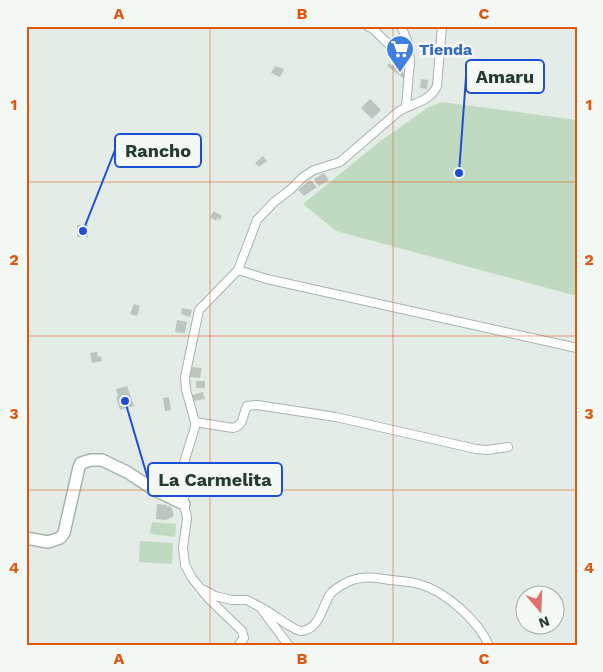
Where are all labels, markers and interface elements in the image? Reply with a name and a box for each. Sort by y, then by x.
text: A [114,4,125,23]
text: B [297,4,308,23]
text: C [479,4,490,23]
supermarket icon: Tienda [385,34,415,73]
place label: Tienda [419,40,473,59]
callout: Amaru [466,60,544,93]
text: Amaru [476,66,534,87]
text: 1 [11,95,17,114]
text: 1 [586,95,592,114]
callout: Rancho [115,134,201,167]
text: Rancho [125,140,191,161]
text: 2 [9,250,19,269]
text: 2 [584,250,594,269]
text: 3 [9,404,19,423]
text: 3 [584,404,594,423]
callout: La Carmelita [148,463,282,496]
text: La Carmelita [158,469,272,490]
text: 4 [9,558,19,577]
text: 4 [584,558,594,577]
north arrow [516,584,566,634]
text: N [537,613,552,632]
text: A [114,649,125,668]
text: B [297,649,308,668]
text: C [479,649,490,668]

